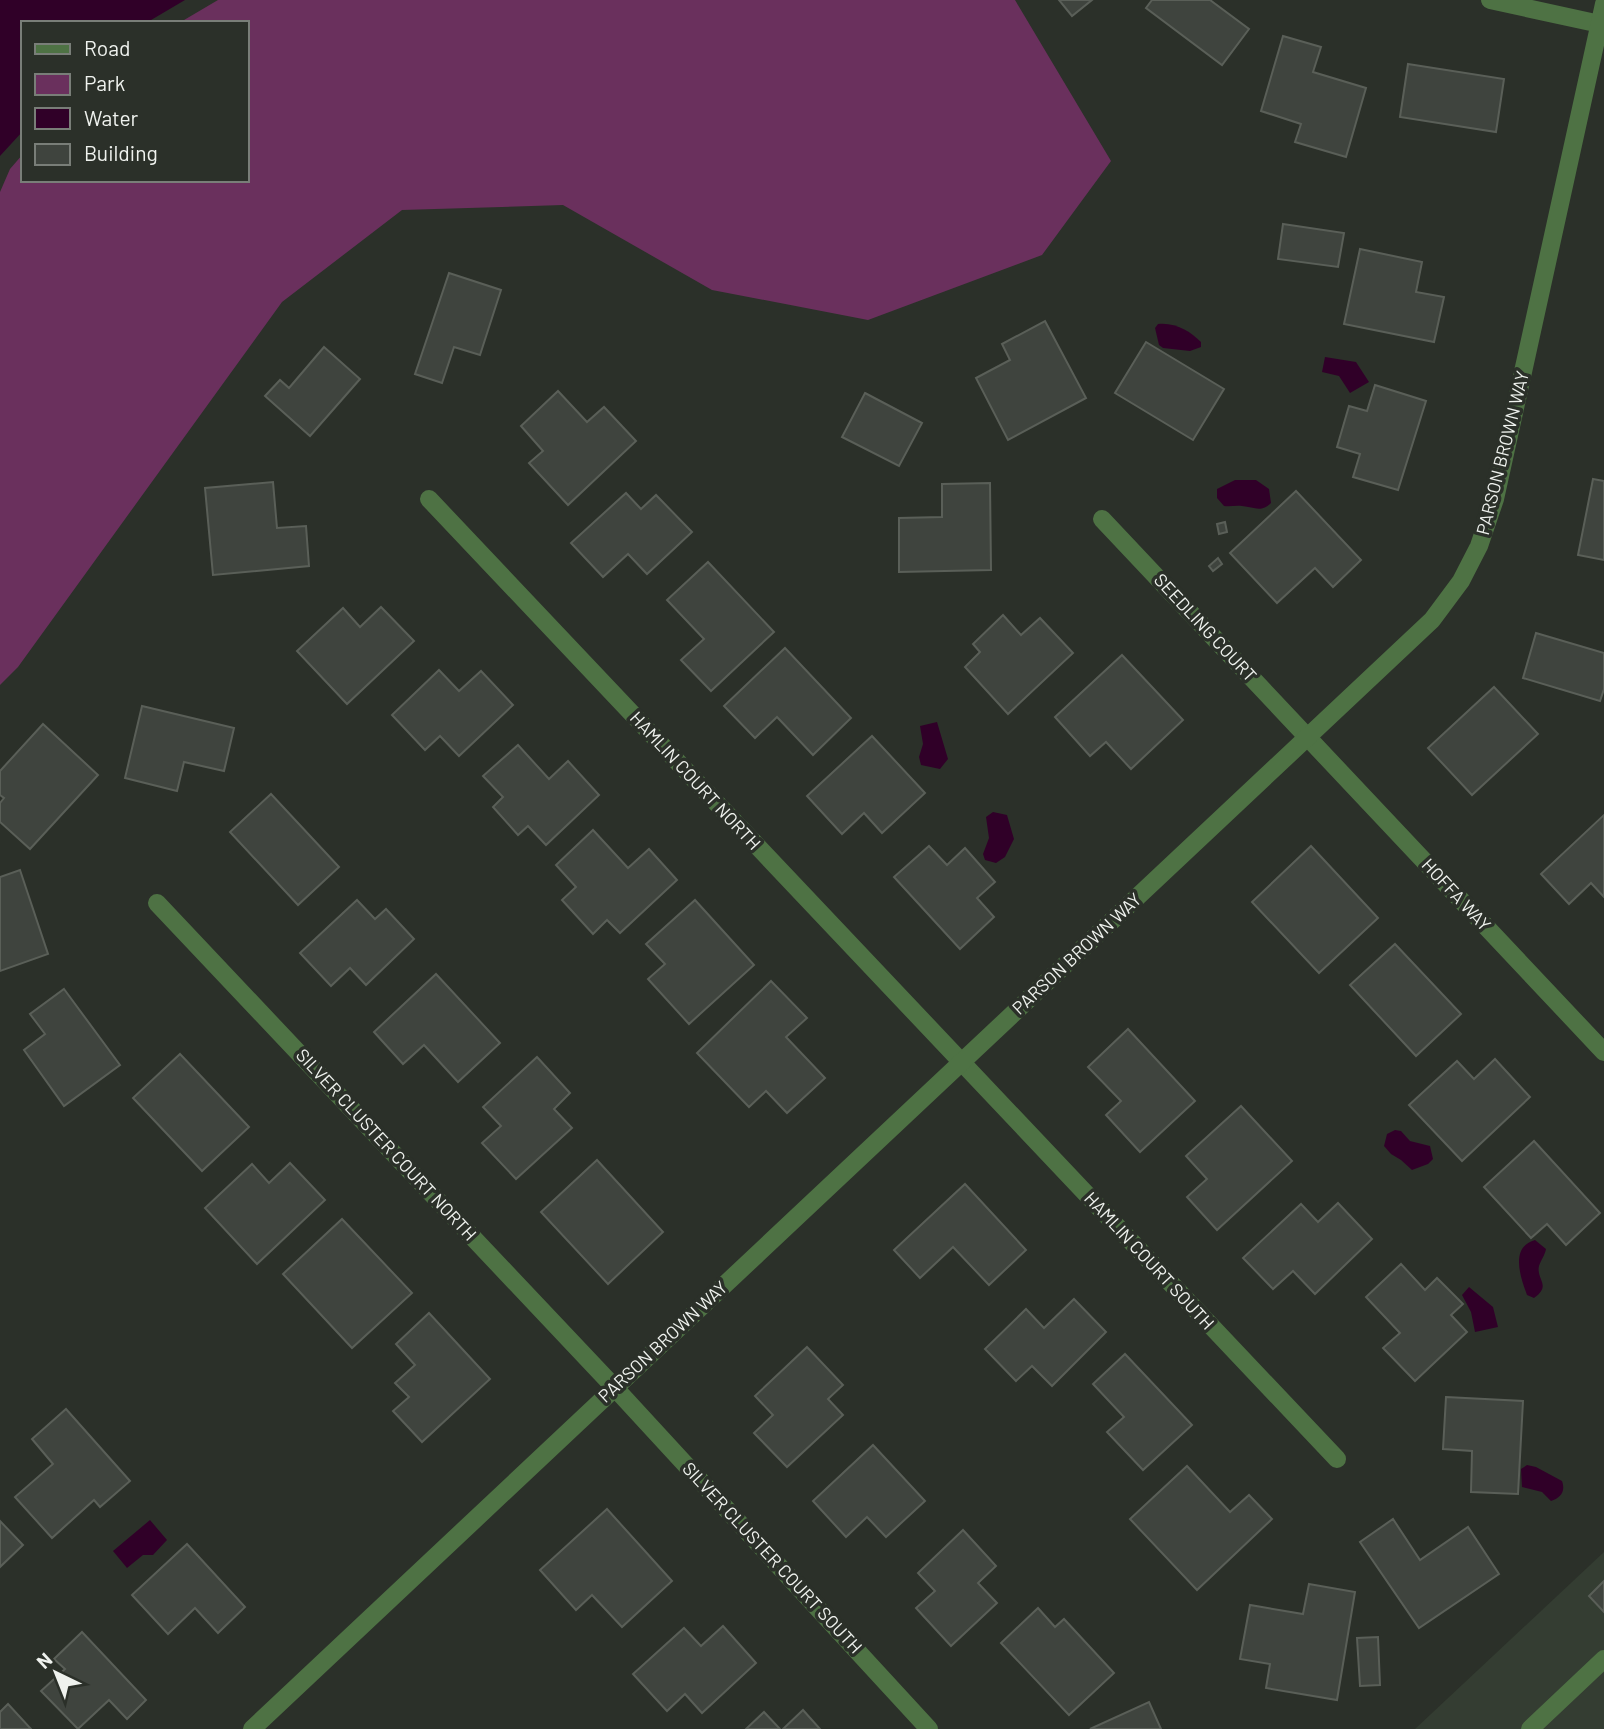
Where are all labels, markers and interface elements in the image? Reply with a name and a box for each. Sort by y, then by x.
legend [21,21,248,182]
text: Road [84,35,130,60]
text: Park [84,70,125,95]
text: Water [84,105,139,130]
text: Building [84,140,158,165]
street label: PARSON BROWN WAY [1471,368,1533,537]
street label: SEEDLING COURT [1150,569,1262,686]
street label: HAMLIN COURT NORTH [626,706,766,854]
street label: HOFFA WAY [1418,854,1496,935]
street label: PARSON BROWN WAY [1007,888,1145,1019]
street label: SILVER CLUSTER COURT NORTH [292,1044,482,1245]
street label: HAMLIN COURT SOUTH [1080,1187,1219,1334]
street label: PARSON BROWN WAY [593,1276,731,1407]
street label: SILVER CLUSTER COURT SOUTH [678,1457,867,1657]
north arrow [21,1638,91,1708]
text: N [32,1647,57,1673]

